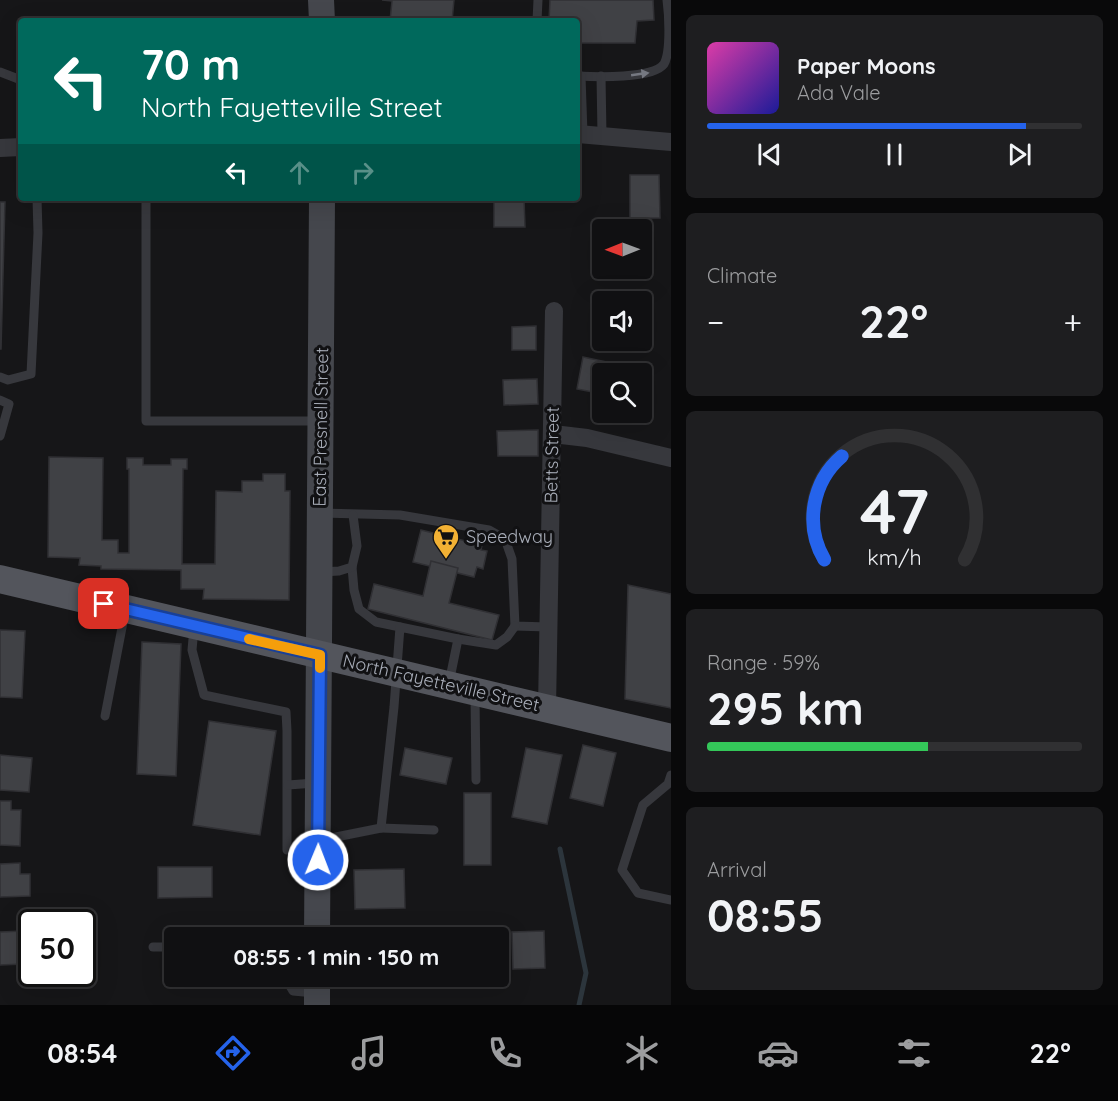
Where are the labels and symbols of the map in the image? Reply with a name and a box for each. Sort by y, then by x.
one-way arrow [630,69,649,78]
north arrow [592,219,652,279]
street label: East Presnell Street [308,347,333,507]
street label: Betts Street [539,406,564,504]
supermarket icon: Speedway [431,522,461,560]
place label: Speedway [466,525,553,548]
pin [78,578,129,629]
street label: North Fayetteville Street [341,649,542,716]
position arrow [286,828,350,892]
speed limit sign: 50 [18,909,96,987]

